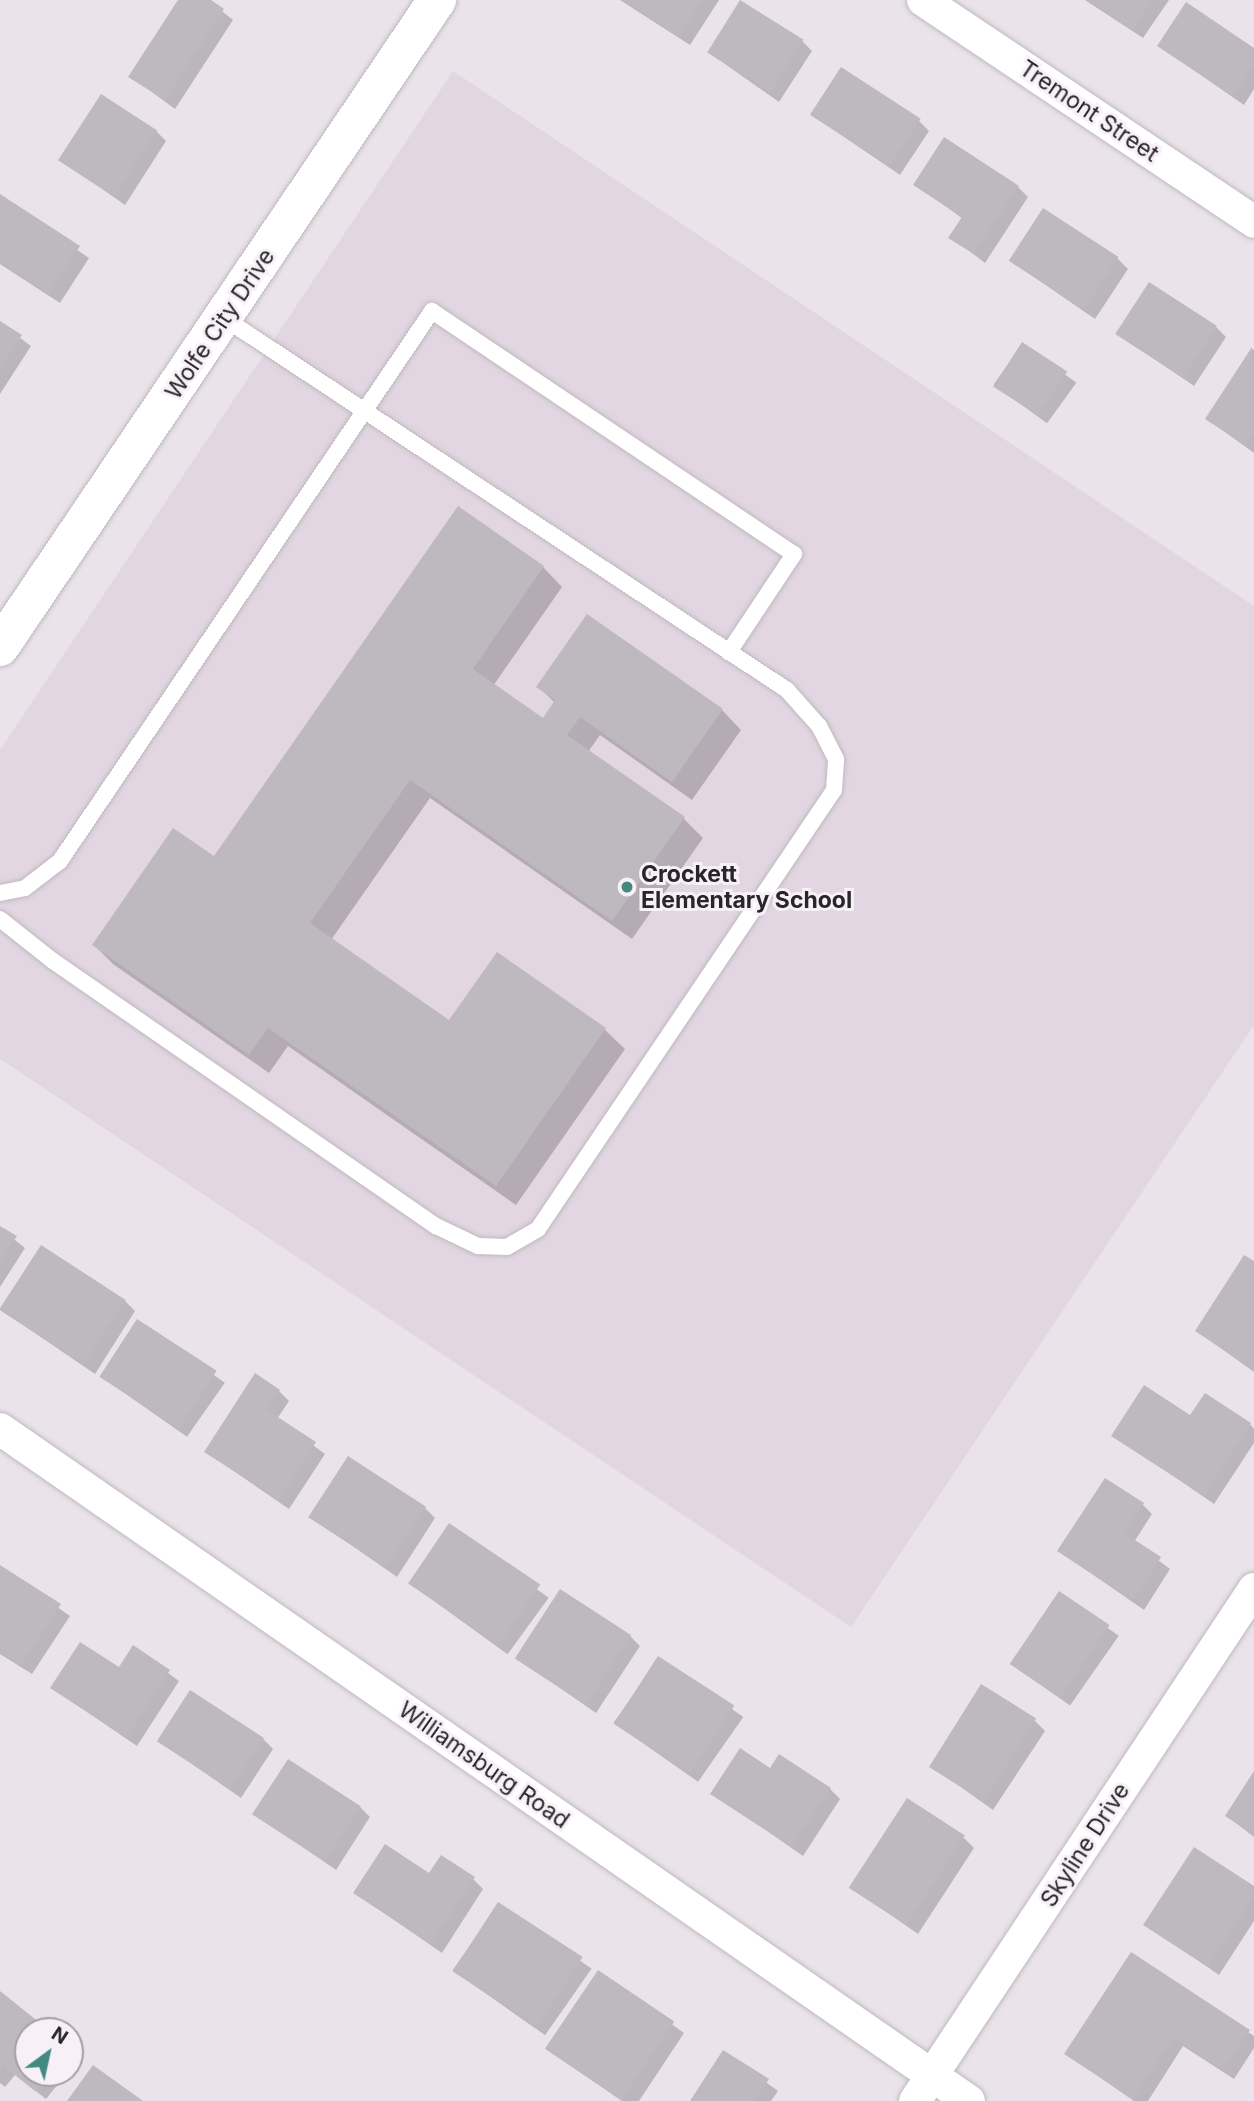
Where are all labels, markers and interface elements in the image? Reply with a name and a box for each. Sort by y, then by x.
street label: Tremont Street [1014,54,1164,168]
street label: Wolfe City Drive [160,244,280,404]
place label: Crockett Elementary School [641,860,852,914]
marker: Crockett Elementary School [619,879,635,895]
street label: Williamsburg Road [393,1696,575,1834]
street label: Skyline Drive [1035,1778,1135,1912]
north arrow [14,2017,84,2087]
text: N [47,2022,72,2049]

